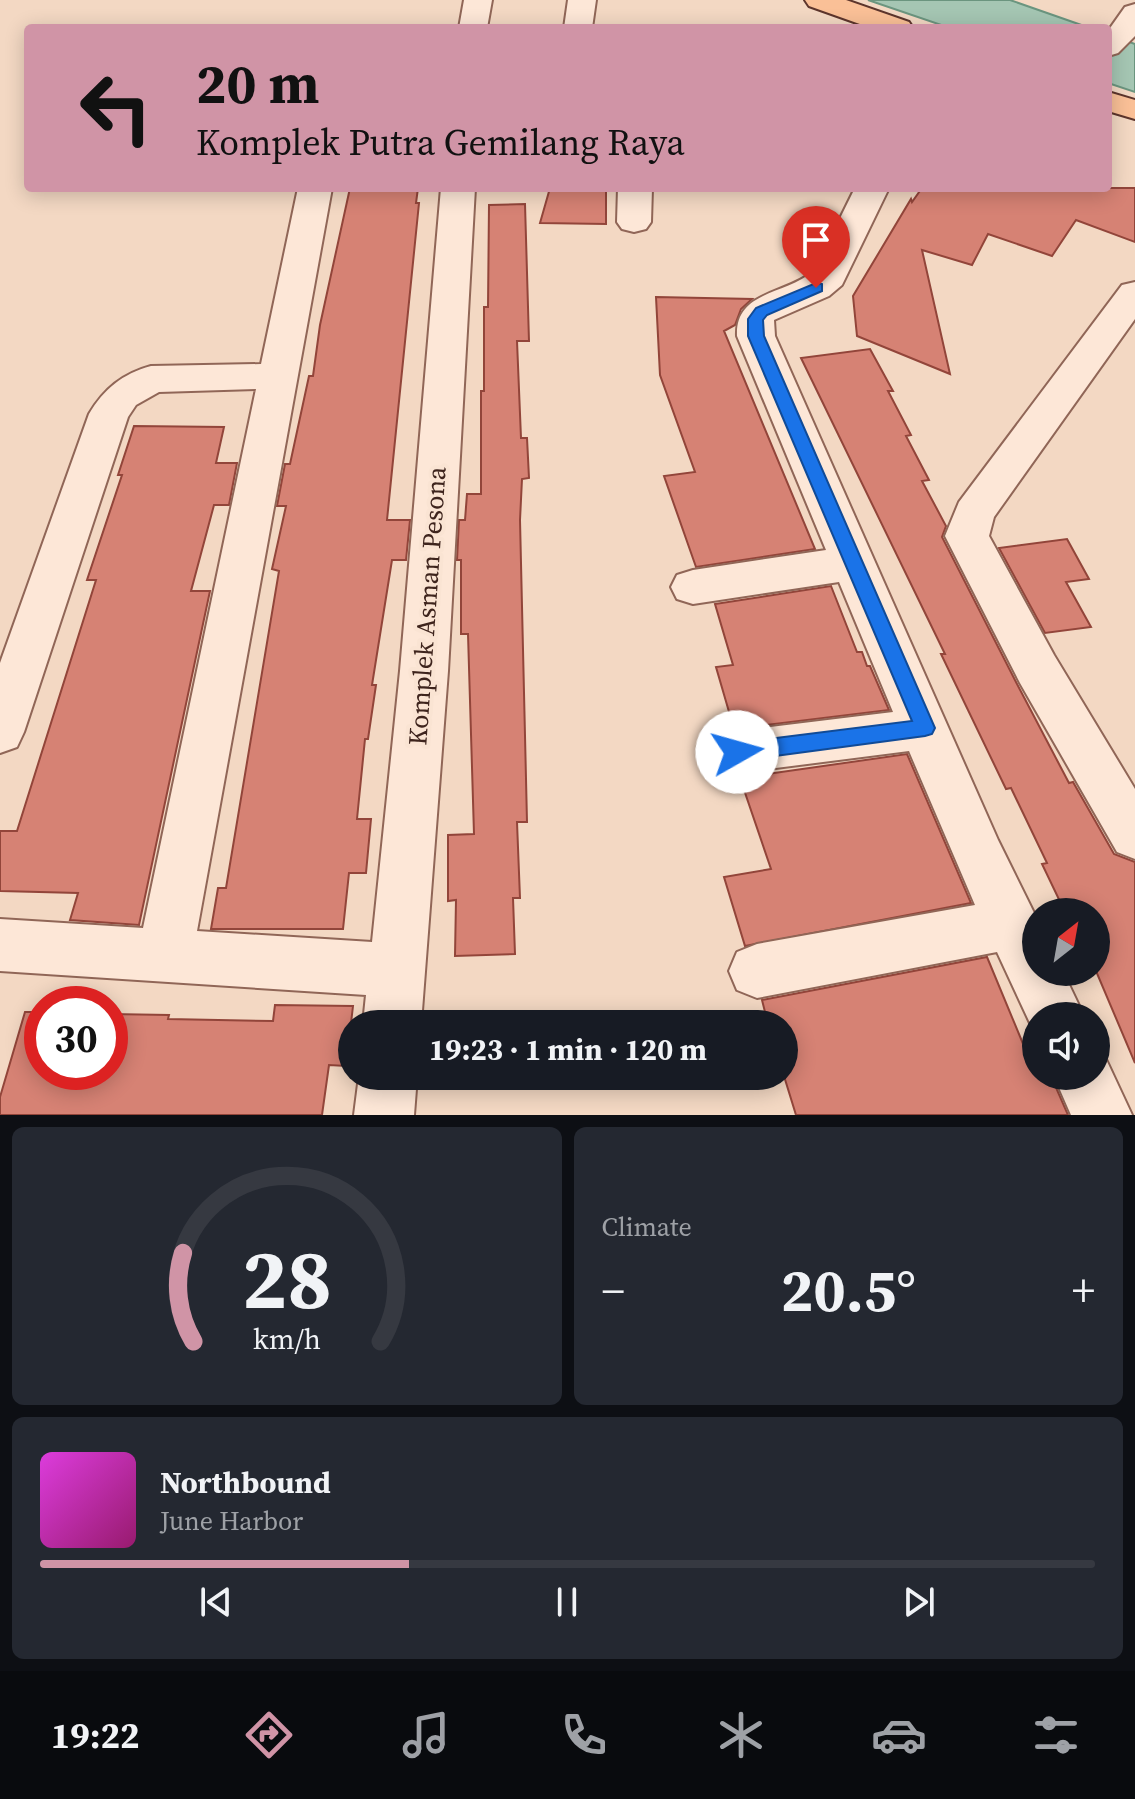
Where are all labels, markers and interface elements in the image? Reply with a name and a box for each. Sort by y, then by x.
text: 20 m [196,45,319,122]
icon: left [64,56,168,160]
text: Komplek Putra Gemilang Raya [196,118,685,167]
pin [782,206,850,288]
icon: arrive [794,218,838,262]
street label: Komplek Asman Pesona [399,465,455,747]
position arrow [695,710,779,794]
north arrow [1022,898,1110,986]
map controls [1022,898,1110,1090]
speed limit sign: 30 [24,986,128,1090]
button: sound [1022,1002,1110,1090]
text: 19:23 · 1 min · 120 m [429,1029,707,1070]
text: Climate [602,1209,692,1245]
text: 28 [242,1222,332,1336]
text: 20.5° [781,1249,916,1331]
text: − [602,1260,625,1321]
text: + [1072,1260,1095,1321]
text: km/h [253,1319,321,1359]
text: Northbound [160,1462,331,1503]
text: June Harbor [160,1503,303,1539]
icon: previous [194,1580,238,1624]
icon: pause [545,1580,589,1624]
icon: next [897,1580,941,1624]
icon: directions [241,1707,297,1763]
icon: music [398,1707,454,1763]
icon: phone [556,1707,612,1763]
icon: climate [713,1707,769,1763]
icon: car [871,1707,927,1763]
icon: filters [1028,1707,1084,1763]
text: 19:22 [51,1711,140,1760]

